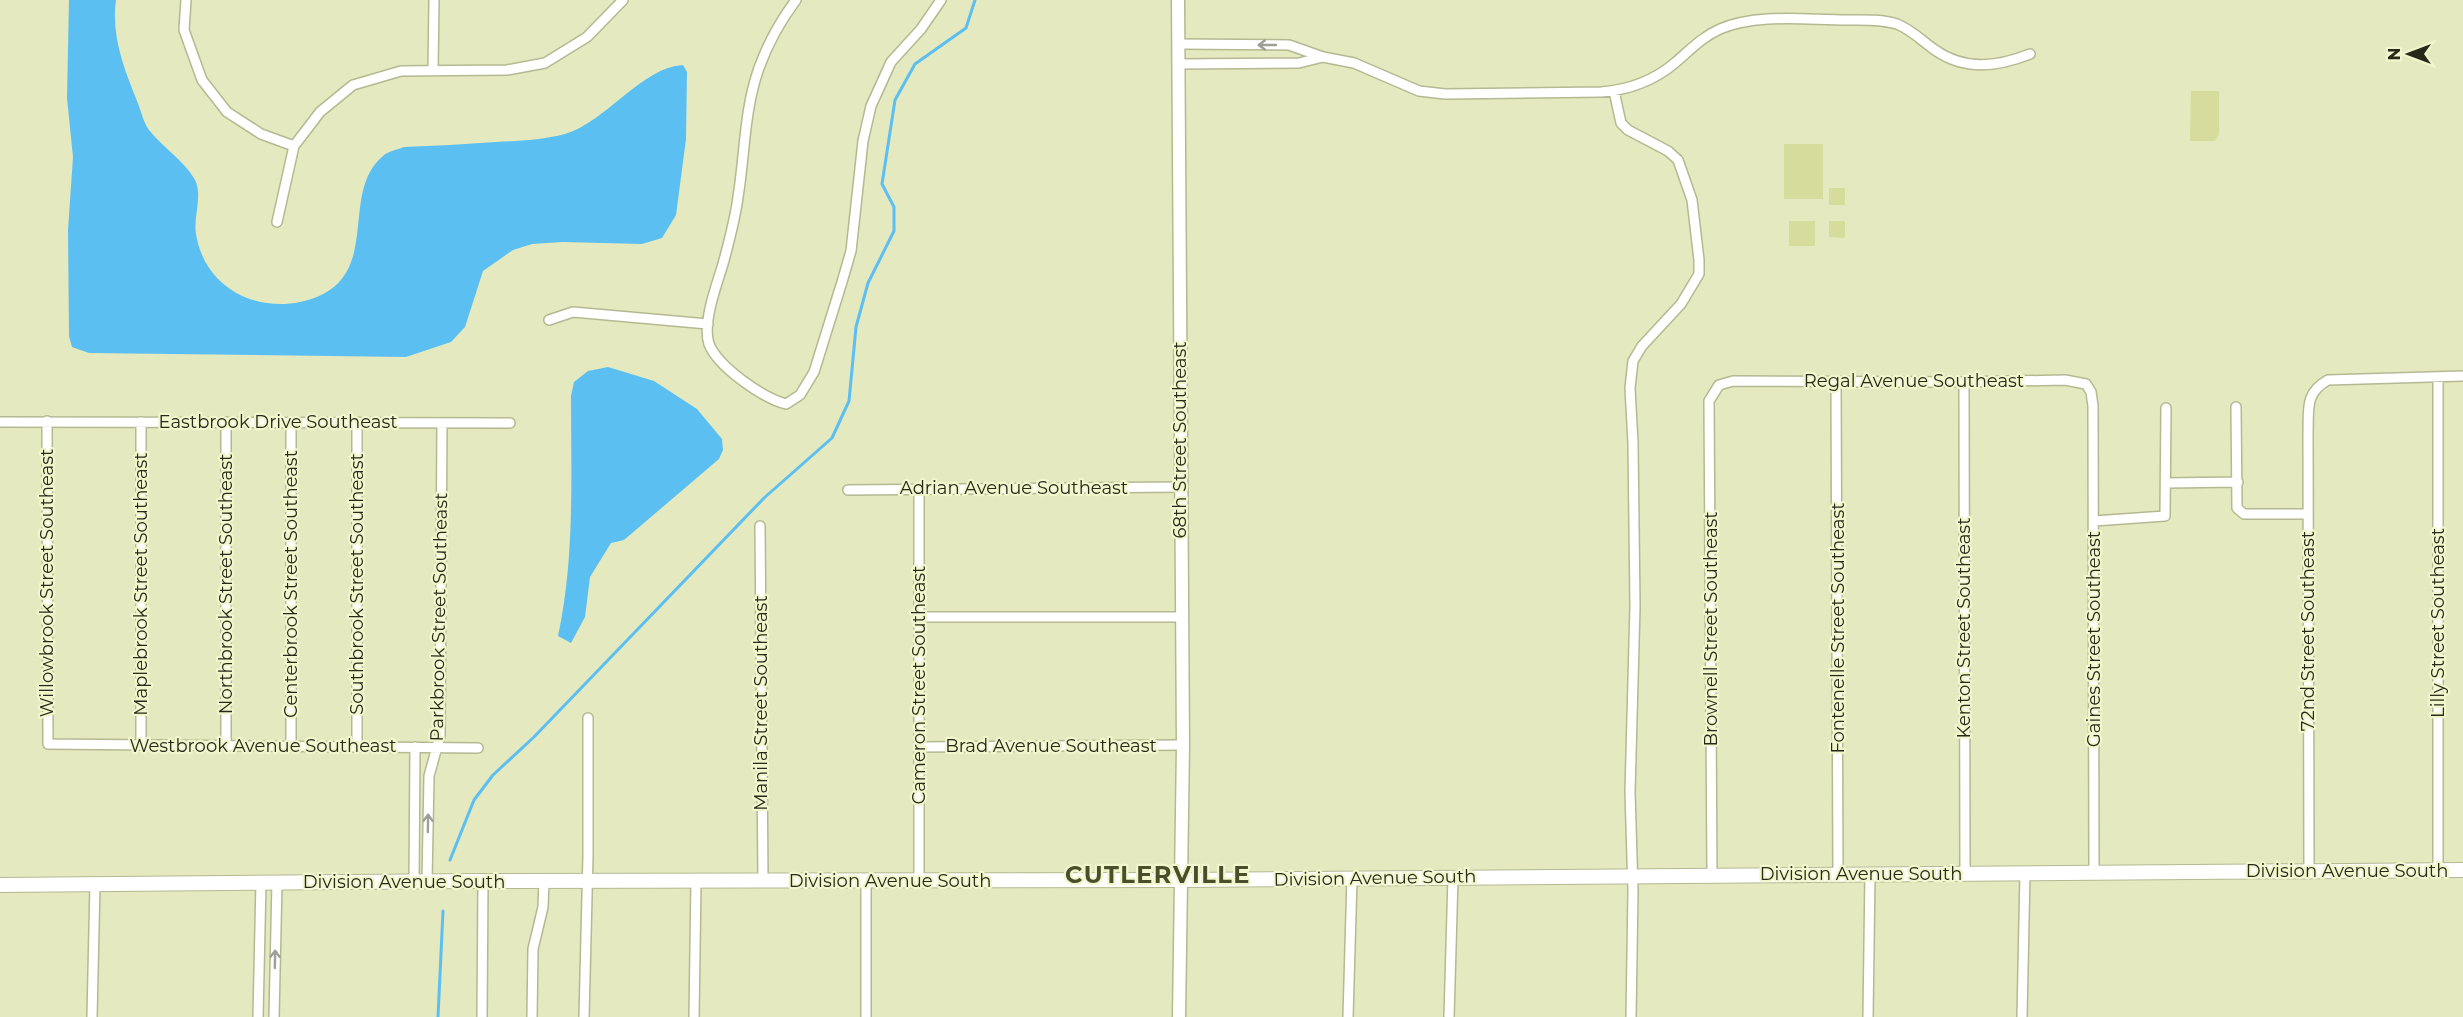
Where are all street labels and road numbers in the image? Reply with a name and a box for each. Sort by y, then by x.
street label: 68th Street Southeast [1169,341,1191,539]
street label: Regal Avenue Southeast [1804,370,2024,392]
street label: Eastbrook Drive Southeast [159,411,397,433]
street label: Willowbrook Street Southeast [36,449,58,717]
street label: Centerbrook Street Southeast [280,450,302,718]
street label: Maplebrook Street Southeast [130,452,152,716]
street label: Southbrook Street Southeast [346,453,368,715]
street label: Northbrook Street Southeast [215,454,237,714]
street label: Adrian Avenue Southeast [900,477,1128,499]
street label: Parkbrook Street Southeast [426,492,452,742]
street label: Fontenelle Street Southeast [1827,502,1849,754]
street label: Brownell Street Southeast [1700,511,1722,747]
street label: Kenton Street Southeast [1953,518,1975,738]
street label: Lilly Street Southeast [2427,528,2449,718]
street label: Gaines Street Southeast [2083,531,2105,747]
street label: 72nd Street Southeast [2297,531,2319,731]
street label: Cameron Street Southeast [908,566,930,804]
street label: Manila Street Southeast [750,595,772,811]
street label: Westbrook Avenue Southeast [129,735,397,757]
street label: Brad Avenue Southeast [945,735,1157,757]
street label: Division Avenue South [2246,860,2448,882]
street label: Division Avenue South [1760,863,1962,885]
street label: Division Avenue South [1273,865,1477,891]
street label: Division Avenue South [789,870,991,892]
street label: Division Avenue South [303,871,505,893]

